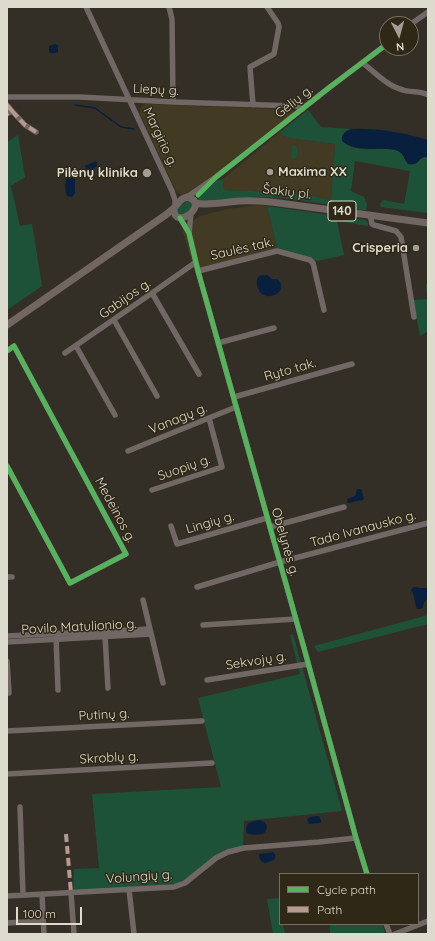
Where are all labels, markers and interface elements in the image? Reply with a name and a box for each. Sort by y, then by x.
north arrow [379,16,419,56]
text: N [395,40,405,54]
street label: Liepų g. [132,81,180,99]
street label: Gėlių g. [272,82,316,122]
street label: Margirio g. [139,105,181,169]
place label: Maxima XX [278,164,347,180]
place label: Pilėnų klinika [57,165,138,181]
marker: Pilėnų klinika [141,167,153,179]
marker: Maxima XX [265,167,275,177]
street label: Šakių pl. [262,181,312,203]
road number: 140 [328,201,356,221]
street label: Saulės tak. [209,234,275,264]
place label: Crisperia [352,240,408,256]
marker: Crisperia [411,243,421,253]
street label: Gabijos g. [96,276,154,322]
street label: Ryto tak. [262,355,318,385]
street label: Vanagų g. [147,400,209,438]
street label: Suopių g. [156,452,212,484]
street label: Medeinos g. [91,475,139,545]
street label: Obelynės g. [268,506,302,578]
street label: Tado Ivanausko g. [308,507,418,551]
street label: Lingių g. [184,509,236,537]
street label: Povilo Matulionio g. [21,616,137,638]
street label: Sekvojų g. [225,649,287,673]
street label: Putinų g. [78,706,130,724]
street label: Skroblų g. [79,749,139,767]
street label: Volungių g. [105,867,173,887]
legend [279,873,419,925]
text: Cycle path [317,882,376,897]
scale bar [18,899,84,925]
text: Path [317,902,342,917]
text: 100 m [23,906,56,921]

